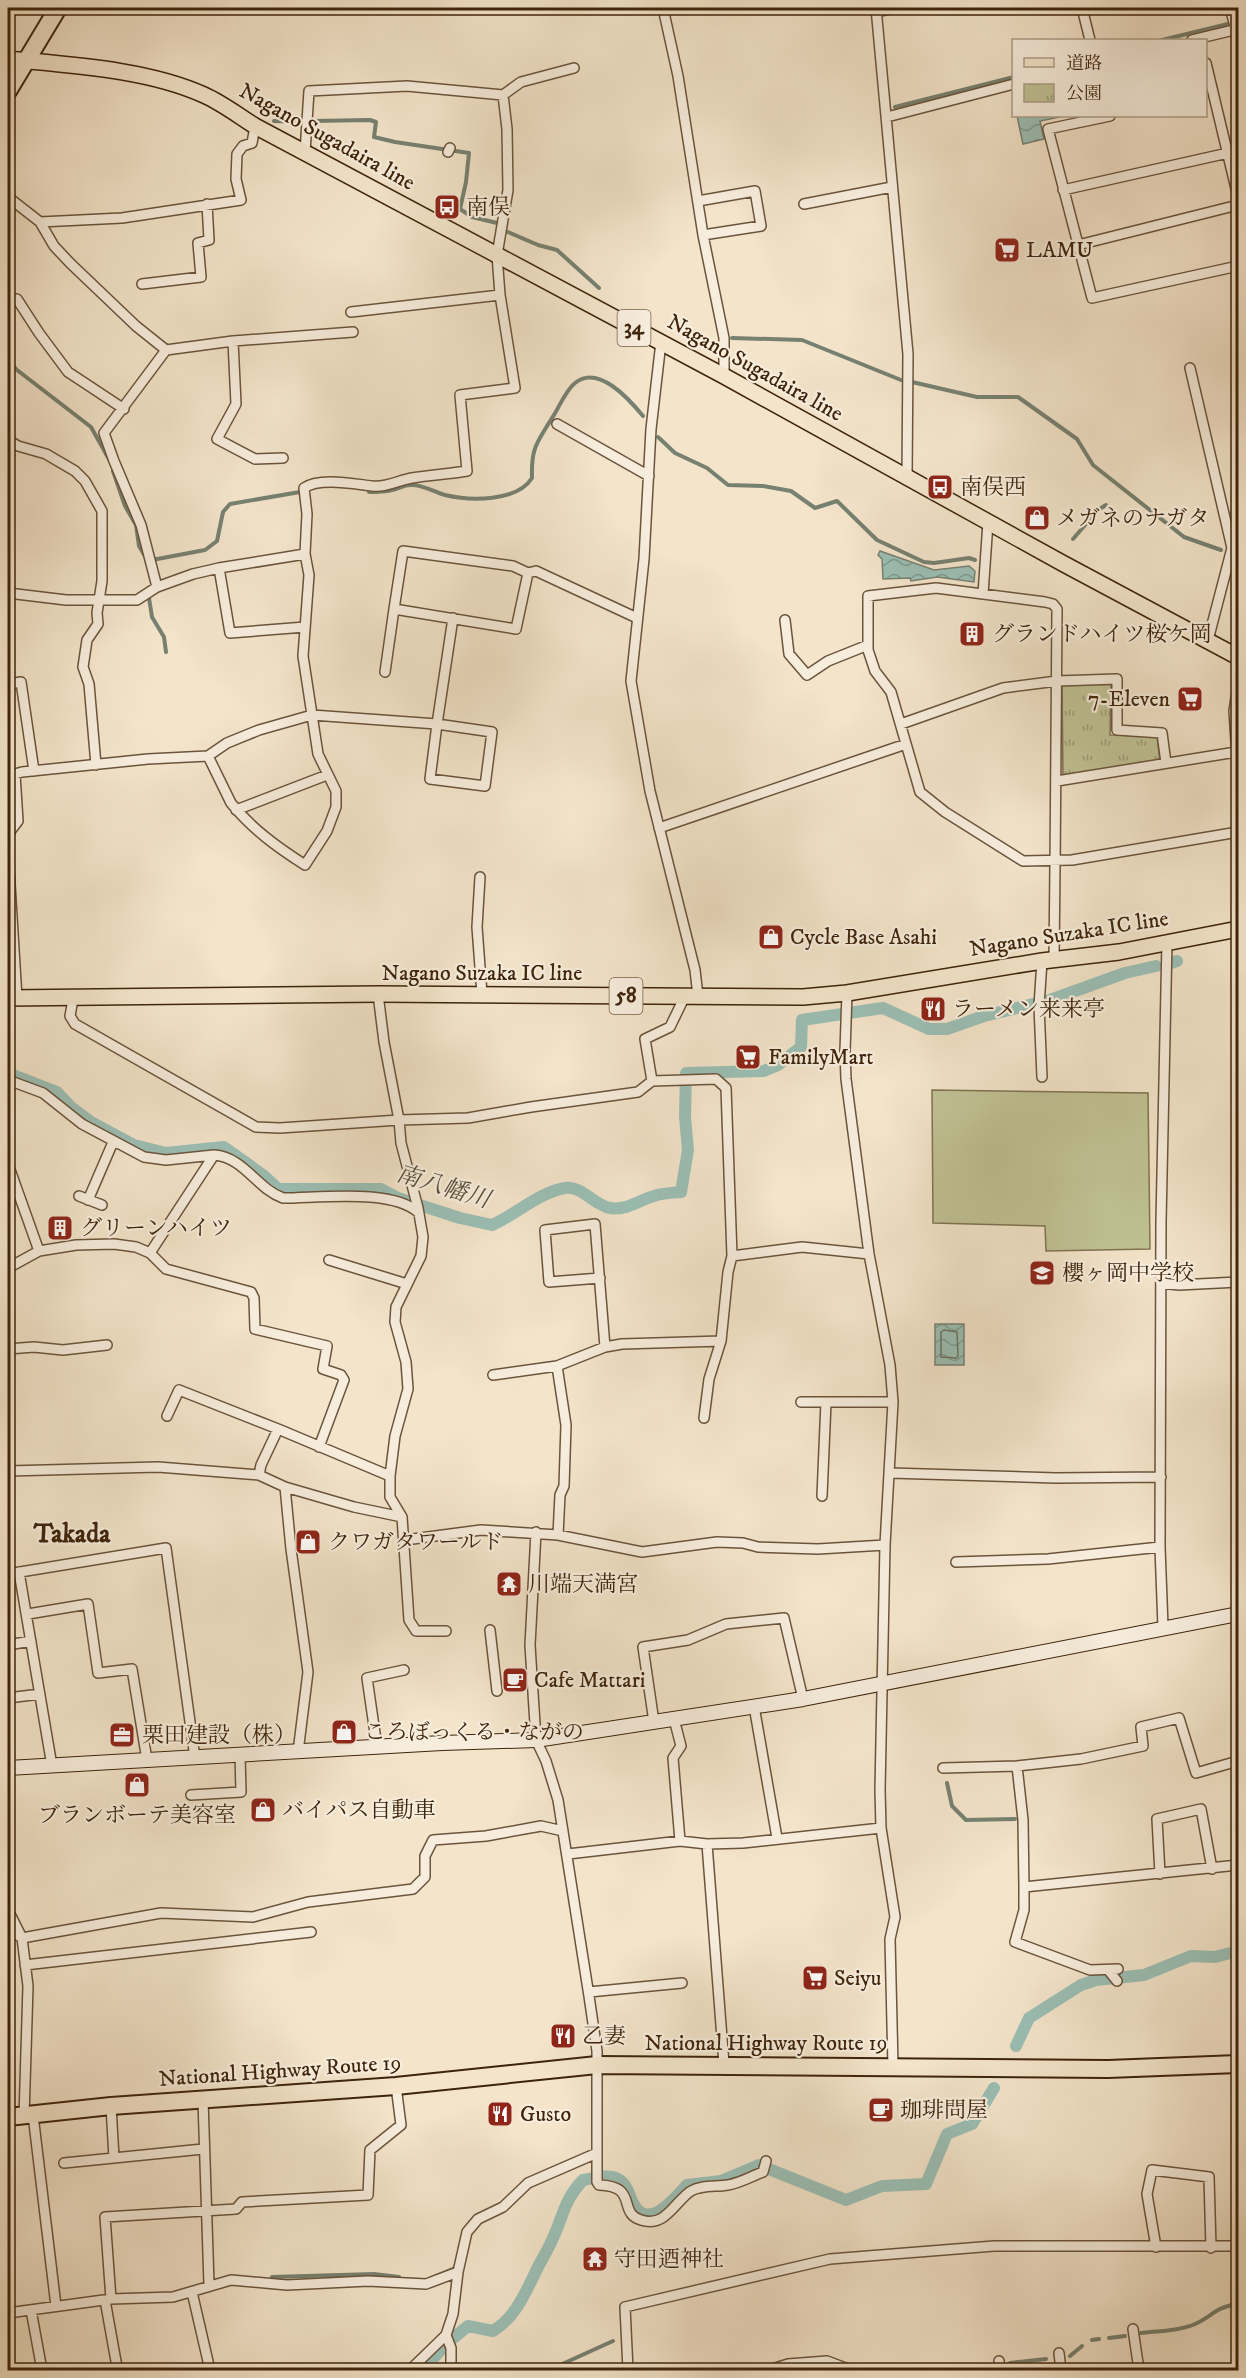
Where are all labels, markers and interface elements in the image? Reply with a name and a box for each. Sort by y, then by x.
legend [1012,39,1207,117]
text: 道路 [1066,53,1102,75]
street label: Nagano Sugadaira line [234,77,420,197]
text: 公園 [1066,83,1102,105]
bus stop icon: 南俣 [432,192,462,222]
place label: 南俣 [466,194,510,221]
supermarket icon: LAMU [992,235,1022,265]
place label: LAMU [1026,237,1093,264]
street label: Nagano Sugadaira line [662,308,848,428]
road number: 34 [618,310,650,346]
bus stop icon: 南俣西 [925,472,955,502]
place label: 南俣西 [960,474,1026,501]
shop icon: メガネのナガタ [1022,503,1052,533]
place label: メガネのナガタ [1056,505,1210,532]
building icon: グランドハイツ桜ケ岡 [957,619,987,649]
place label: グランドハイツ桜ケ岡 [992,621,1212,648]
supermarket icon: 7-Eleven [1175,684,1205,714]
place label: 7-Eleven [1088,686,1171,713]
street label: Nagano Suzaka IC line [968,905,1170,963]
shop icon: Cycle Base Asahi [756,922,786,952]
place label: Cycle Base Asahi [790,924,937,951]
street label: Nagano Suzaka IC line [382,960,582,987]
road number: 58 [610,978,642,1014]
restaurant icon: ラーメン来来亭 [918,994,948,1024]
place label: ラーメン来来亭 [952,996,1105,1023]
supermarket icon: FamilyMart [733,1042,763,1072]
place label: FamilyMart [768,1044,873,1071]
water label: 南八幡川 [393,1159,496,1216]
building icon: グリーンハイツ [45,1213,75,1243]
place label: グリーンハイツ [80,1215,232,1242]
school or university icon: 櫻ヶ岡中学校 [1027,1258,1057,1288]
place label: 櫻ヶ岡中学校 [1062,1260,1194,1287]
district label: Takada [33,1518,111,1551]
shop icon: クワガタワールド [293,1527,323,1557]
place label: クワガタワールド [328,1529,504,1556]
temple icon: 川端天満宮 [494,1569,524,1599]
place label: 川端天満宮 [528,1571,638,1598]
cafe icon: Cafe Mattari [500,1665,530,1695]
place label: Cafe Mattari [534,1667,645,1694]
shop icon: ころぼっくる・ながの [329,1717,359,1747]
place label: ころぼっくる・ながの [364,1719,584,1746]
office icon: 栗田建設（株） [107,1720,137,1750]
place label: 栗田建設（株） [142,1722,296,1749]
shop icon: ブランボーテ美容室 [122,1770,152,1800]
shop icon: バイパス自動車 [248,1795,278,1825]
place label: バイパス自動車 [282,1797,436,1824]
place label: ブランボーテ美容室 [38,1802,236,1829]
supermarket icon: Seiyu [800,1963,830,1993]
place label: Seiyu [834,1965,881,1992]
restaurant icon: 乙妻 [548,2021,578,2051]
place label: 乙妻 [582,2023,626,2050]
street label: National Highway Route 19 [645,2030,887,2057]
street label: National Highway Route 19 [158,2049,402,2093]
cafe icon: 珈琲問屋 [866,2095,896,2125]
place label: 珈琲問屋 [900,2097,988,2124]
restaurant icon: Gusto [485,2099,515,2129]
place label: Gusto [520,2101,571,2128]
temple icon: 守田迺神社 [580,2244,610,2274]
place label: 守田迺神社 [614,2246,724,2273]

